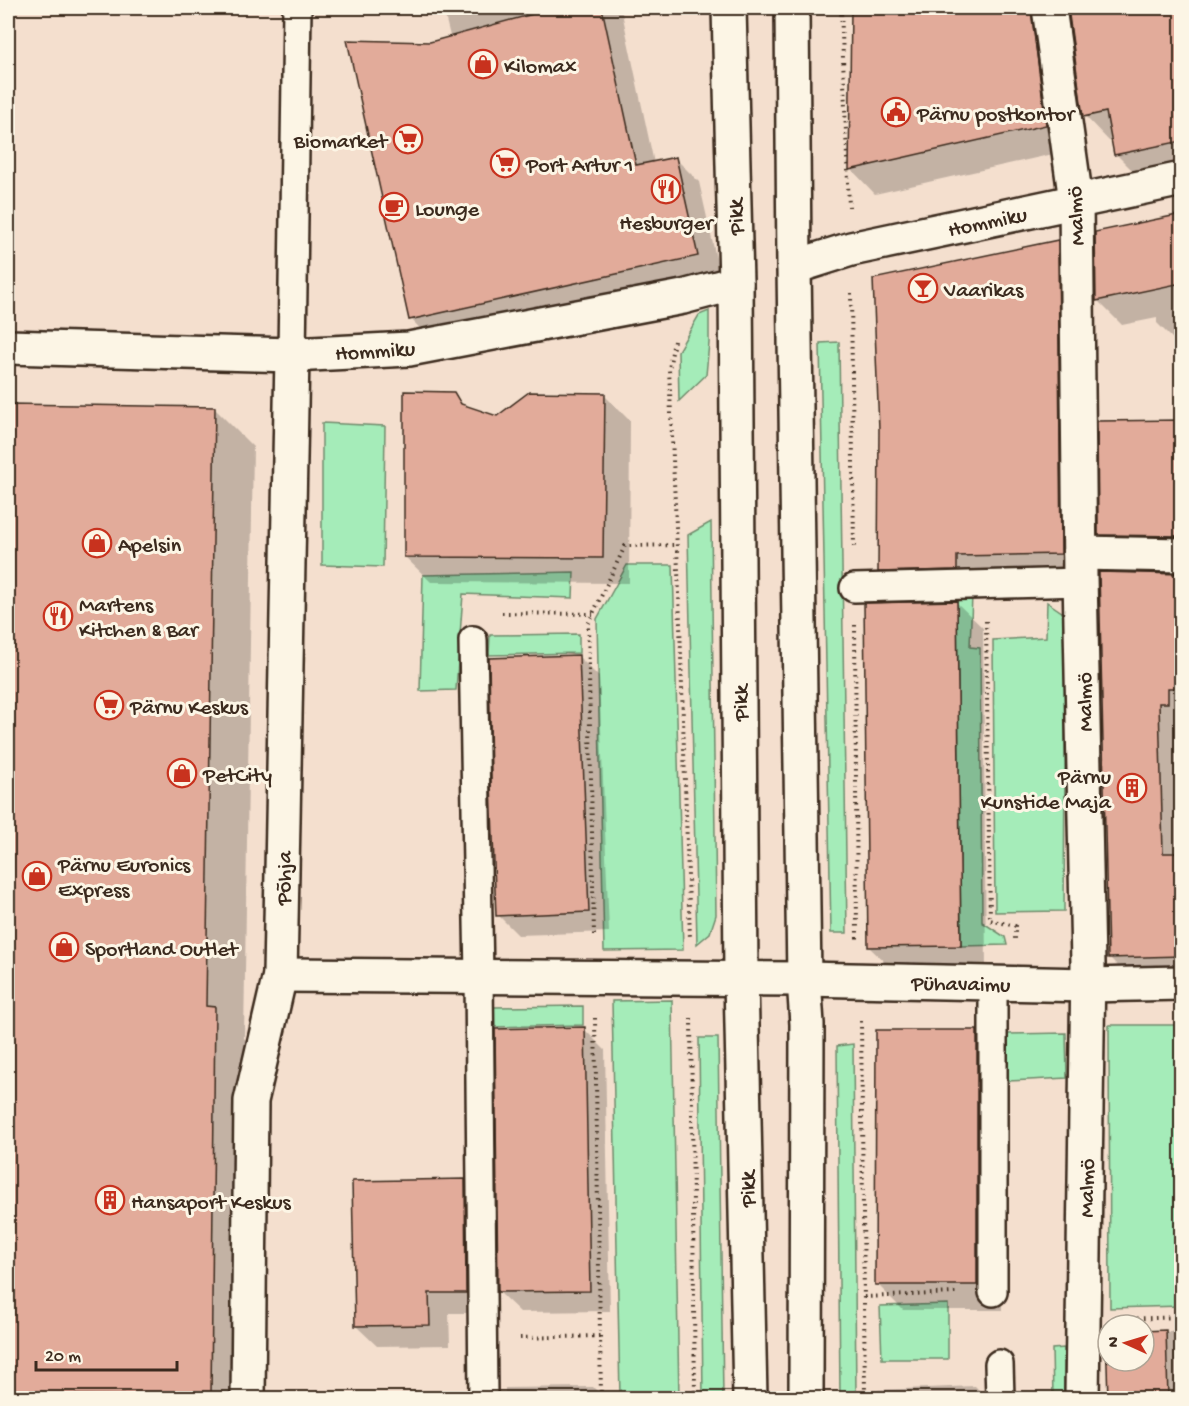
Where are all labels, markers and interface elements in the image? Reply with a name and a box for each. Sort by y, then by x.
shop icon: Kilomax [467,48,499,80]
place label: Kilomax [504,55,577,81]
public building icon: Pärnu postkontor [880,96,912,128]
place label: Pärnu postkontor [916,103,1077,129]
supermarket icon: Biomarket [392,123,424,155]
place label: Biomarket [293,130,389,156]
supermarket icon: Port Artur 1 [489,147,521,179]
place label: Port Artur 1 [525,154,634,180]
restaurant icon: Hesburger [650,173,682,205]
street label: Malmö [1063,185,1093,246]
cafe icon: Lounge [378,191,410,223]
street label: Pikk [724,196,752,237]
place label: Lounge [415,198,480,224]
street label: Hommiku [946,203,1030,245]
place label: Hesburger [619,212,715,238]
bar icon: Vaarikas [907,272,939,304]
place label: Vaarikas [943,279,1024,305]
street label: Hommiku [334,337,416,369]
shop icon: Apelsin [81,527,113,559]
place label: Apelsin [118,534,182,560]
place label: Martens Kitchen & Bar [79,594,200,645]
restaurant icon: Martens Kitchen & Bar [42,600,74,632]
street label: Malmö [1073,672,1101,732]
street label: Pikk [730,683,756,722]
supermarket icon: Pärnu Keskus [93,689,125,721]
place label: Pärnu Keskus [129,696,249,722]
shop icon: PetCity [166,757,198,789]
place label: PetCity [202,764,272,790]
place label: Pärnu Kunstide Maja [981,766,1112,817]
building icon: Pärnu Kunstide Maja [1116,772,1148,804]
street label: Põhja [273,850,299,906]
place label: Pärnu Euronics Express [57,854,191,905]
shop icon: Pärnu Euronics Express [21,860,53,892]
shop icon: Sportland Outlet [48,931,80,963]
place label: Sportland Outlet [85,938,240,964]
street label: Pühavaimu [910,972,1011,1000]
street label: Malmö [1075,1158,1103,1218]
street label: Pikk [737,1168,763,1208]
building icon: Hansaport Keskus [94,1184,126,1216]
place label: Hansaport Keskus [131,1191,291,1217]
north arrow [1096,1313,1156,1373]
scale bar [36,1334,177,1372]
text: N [1105,1336,1124,1348]
text: 20 m [45,1347,81,1368]

